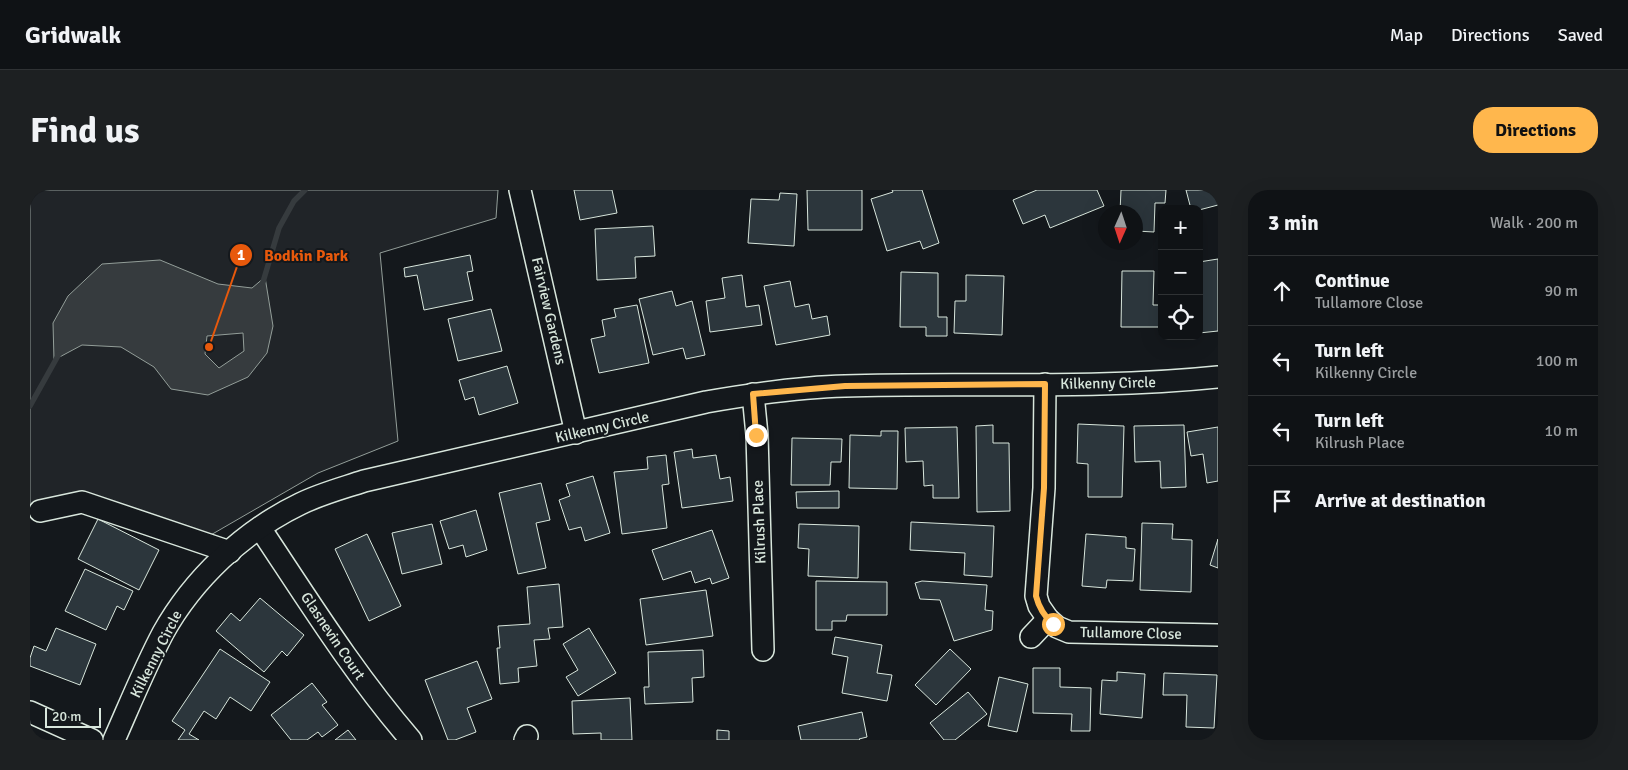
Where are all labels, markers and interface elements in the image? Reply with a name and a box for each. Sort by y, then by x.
text: Gridwalk [25,20,121,50]
text: Map [1390,24,1423,46]
text: Directions [1451,24,1530,46]
text: Saved [1558,24,1603,46]
button: Directions [1473,107,1598,153]
text: Find us [30,109,140,152]
north arrow [1098,205,1143,250]
map controls [1158,205,1203,340]
button: + [1158,205,1203,250]
text: 3 min [1268,210,1319,236]
text: Walk · 200 m [1490,213,1578,233]
callout: Bodkin Park [229,240,358,271]
text: 1 [237,246,245,264]
text: Bodkin Park [264,246,349,266]
button: − [1158,250,1203,295]
street label: Fairview Gardens [528,255,570,367]
text: Continue [1315,269,1390,293]
icon: ahead [1268,277,1296,305]
text: 90 m [1544,281,1578,301]
text: Tullamore Close [1315,293,1423,313]
button: locate [1158,295,1203,340]
text: Turn left [1315,339,1384,363]
icon: left [1268,347,1296,375]
text: 100 m [1536,351,1578,371]
text: Kilkenny Circle [1315,363,1417,383]
street label: Kilkenny Circle [1060,373,1156,393]
street label: Kilkenny Circle [553,407,651,447]
text: Turn left [1315,409,1384,433]
icon: left [1268,417,1296,445]
text: 10 m [1544,421,1578,441]
route end [745,424,768,447]
text: Kilrush Place [1315,433,1405,453]
street label: Kilrush Place [749,480,769,564]
icon: arrive [1268,487,1296,515]
text: Arrive at destination [1315,489,1486,513]
street label: Glasnevin Court [297,589,369,683]
street label: Kilkenny Circle [126,607,186,701]
route start [1042,613,1065,636]
street label: Tullamore Close [1080,623,1182,643]
scale bar [45,705,101,728]
text: 20 m [52,708,81,725]

